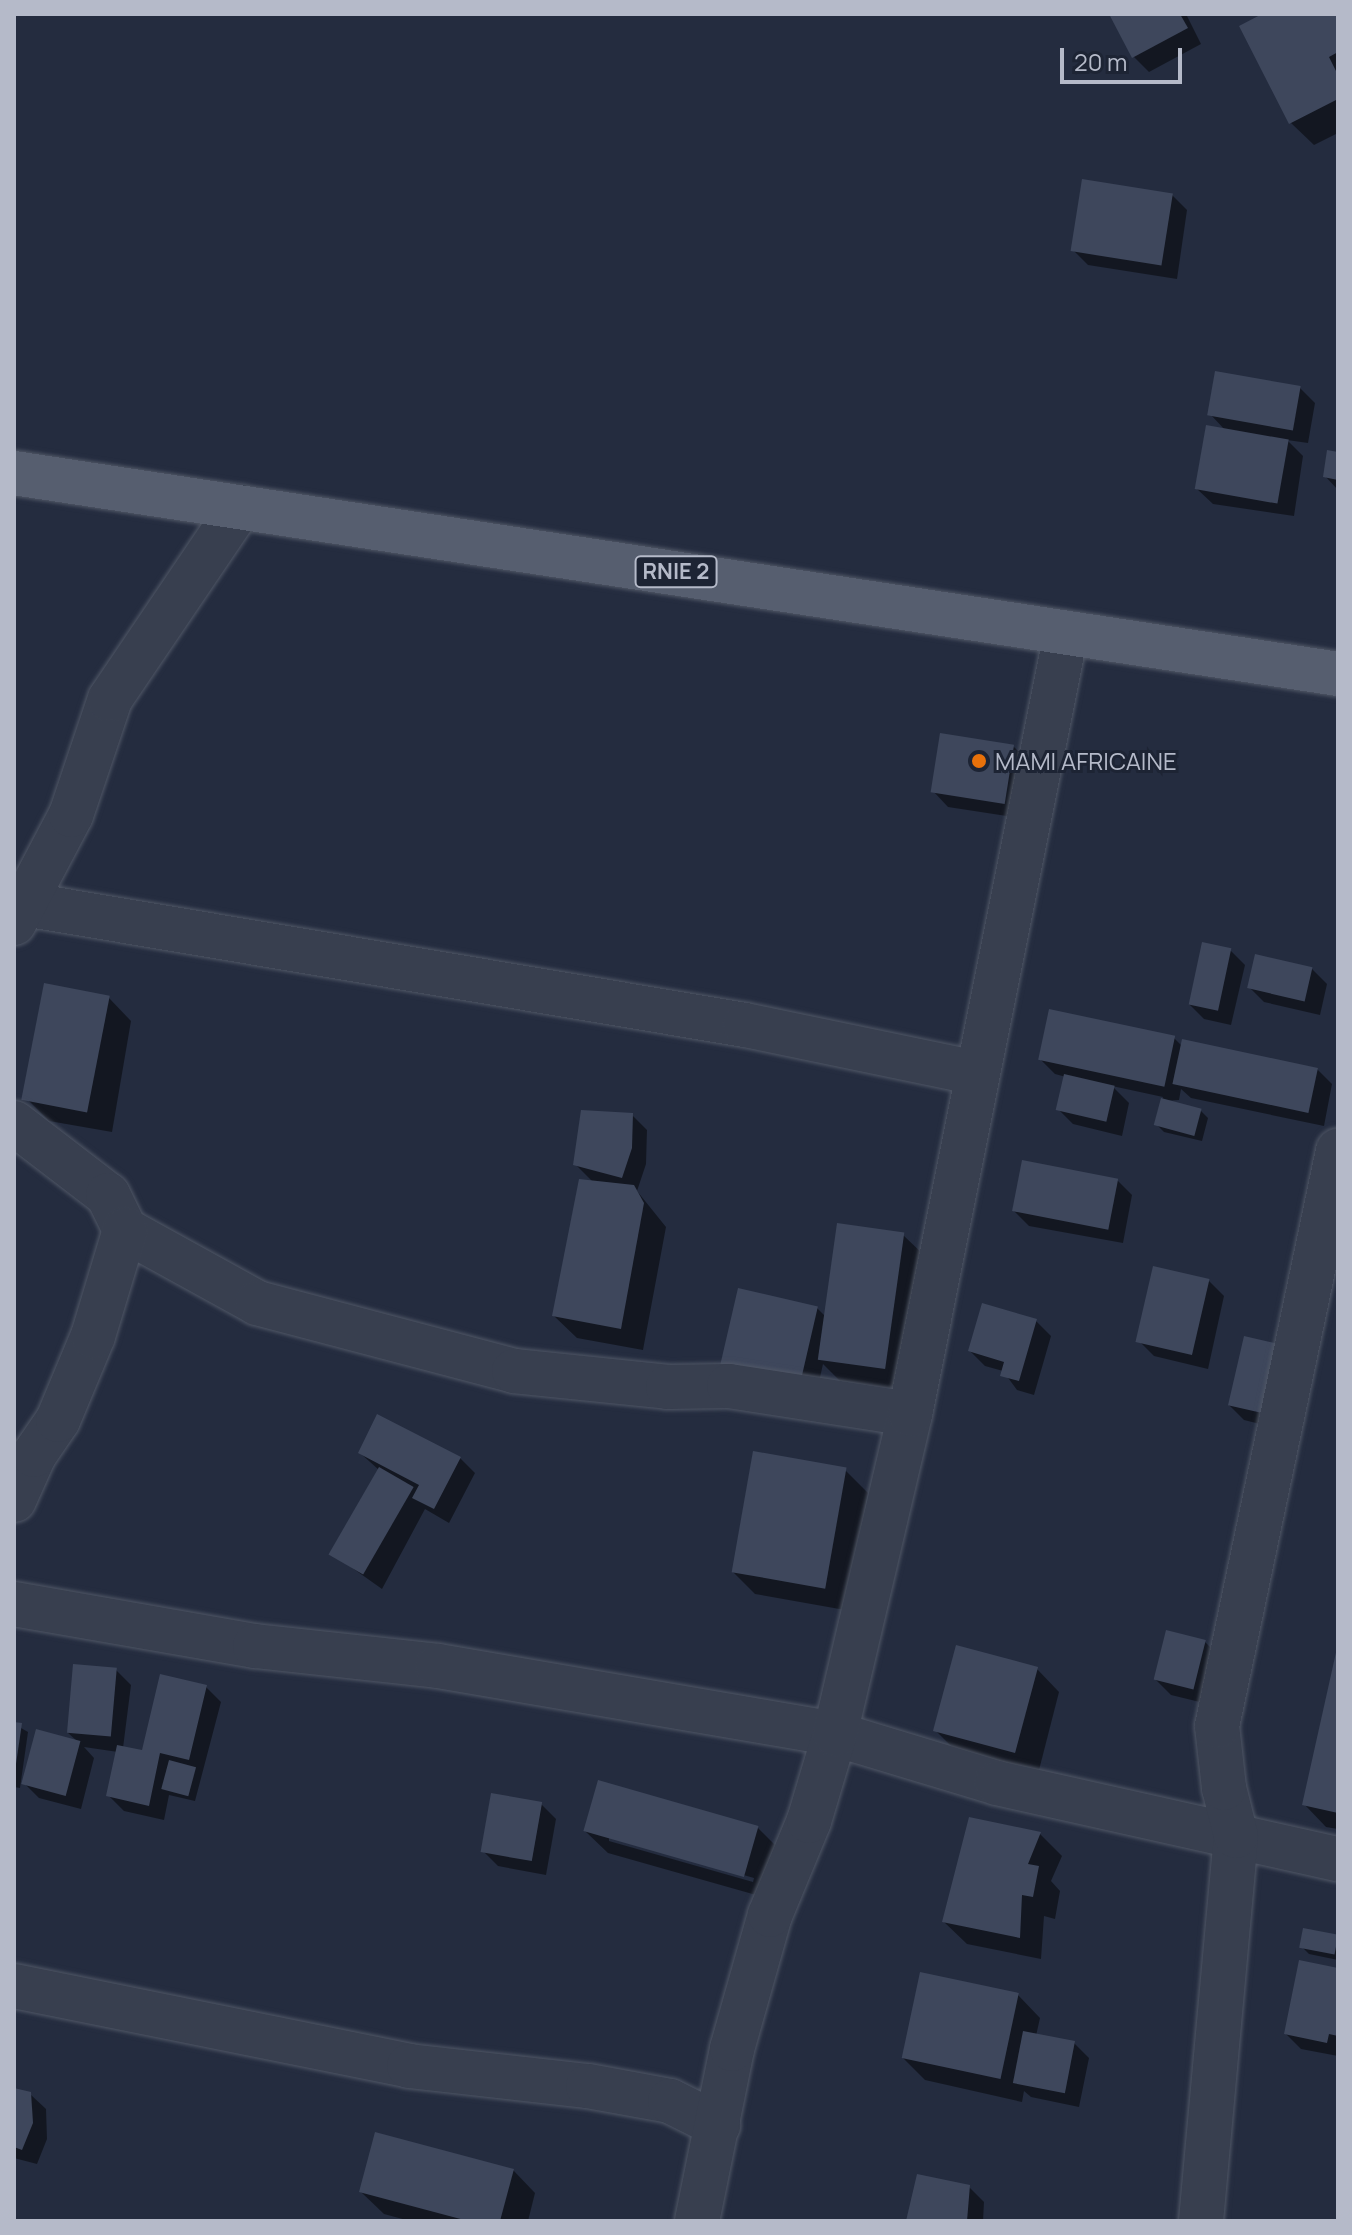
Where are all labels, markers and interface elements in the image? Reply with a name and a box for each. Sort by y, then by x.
scale bar [1064,32,1186,82]
text: 20 m [1074,45,1127,78]
road number: RNIE 2 [634,554,718,590]
place label: MAMI AFRICAINE [995,747,1177,775]
marker: MAMI AFRICAINE [970,752,988,770]

